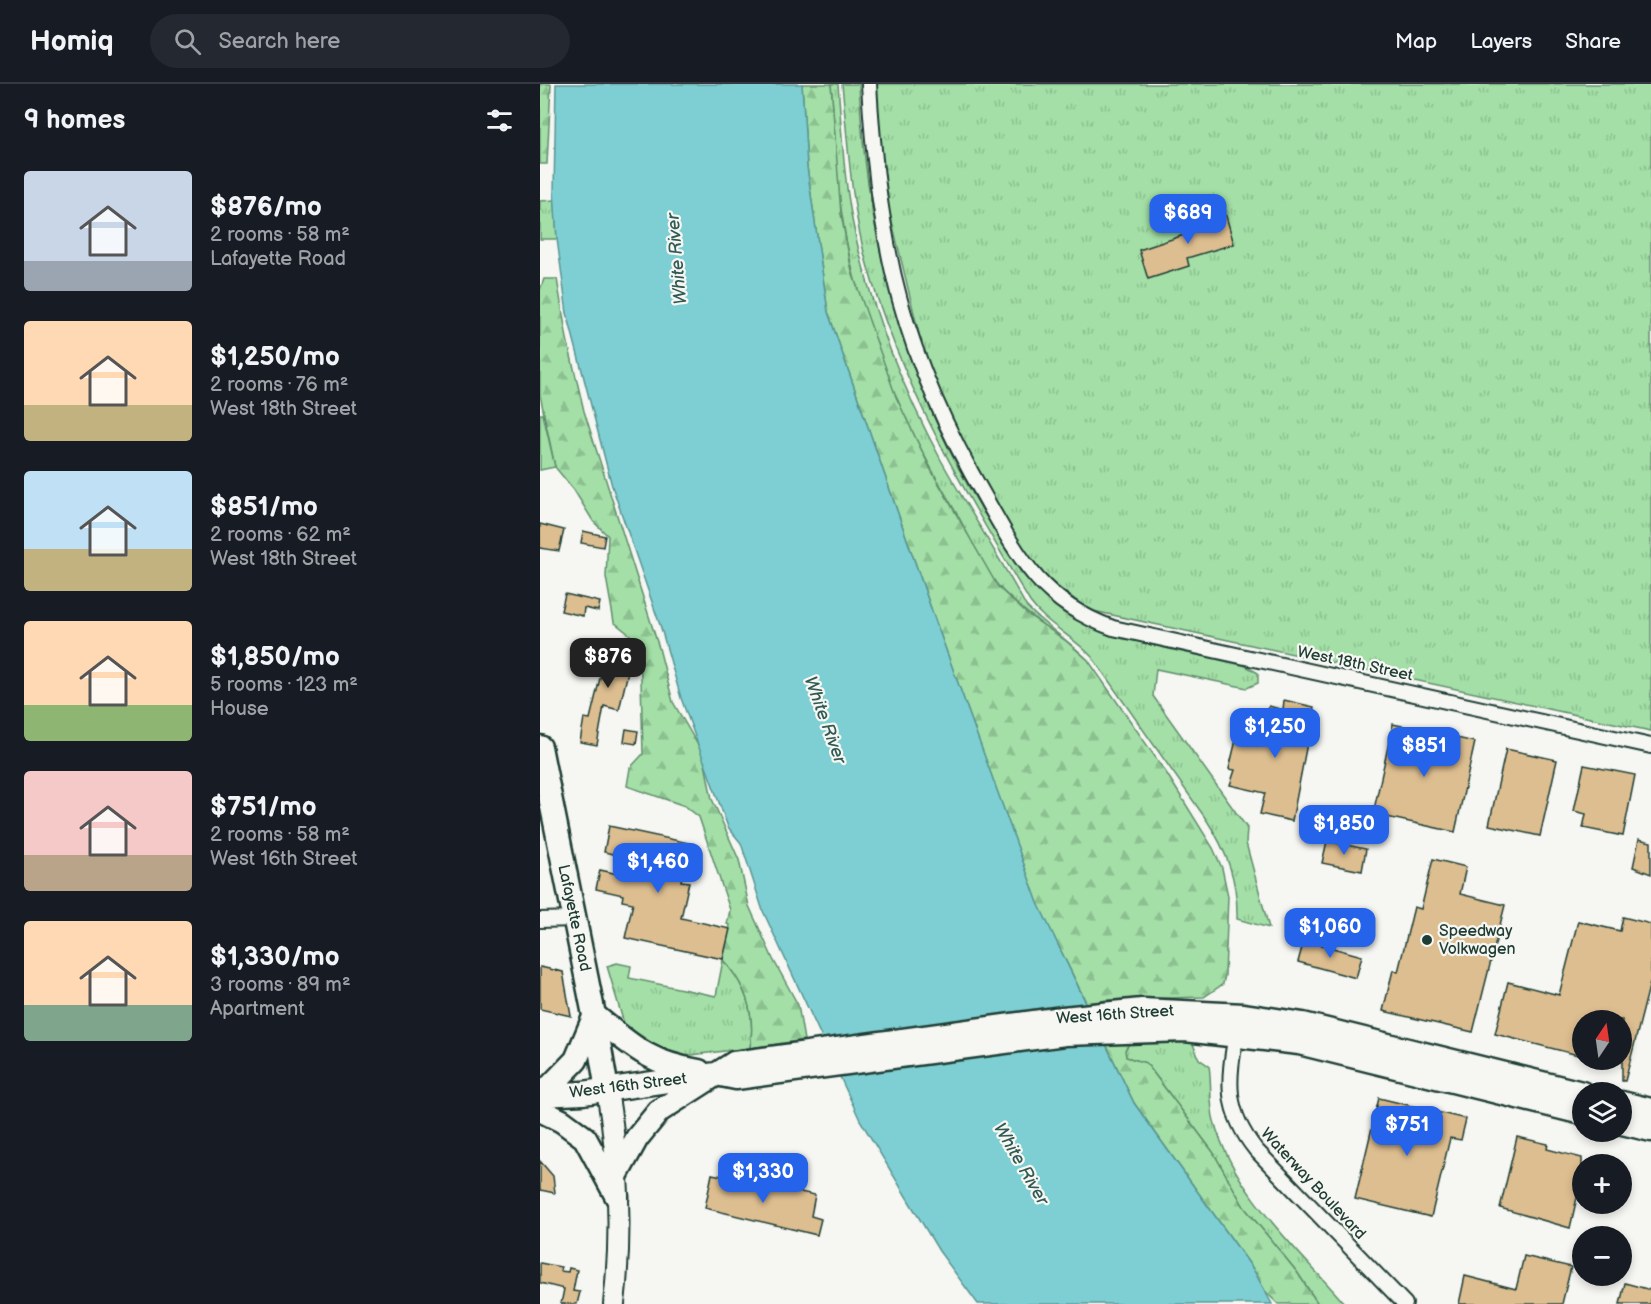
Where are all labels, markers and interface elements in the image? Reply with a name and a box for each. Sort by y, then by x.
search box [150,14,570,68]
text: Homiq [30,25,114,58]
icon: search [171,25,204,58]
text: Search here [219,28,340,55]
text: Map [1395,29,1437,54]
text: Layers [1470,29,1532,54]
text: Share [1565,29,1621,54]
icon: filters [483,104,516,137]
text: 9 homes [24,105,125,136]
text: $876/mo [210,192,322,223]
pin: $689 [1152,194,1224,245]
icon: home [72,195,144,267]
text: $689 [1163,201,1213,225]
water label: White River [662,211,691,306]
text: 2 rooms · 58 m² [210,223,350,247]
text: Lafayette Road [210,247,346,271]
text: $1,250/mo [210,342,340,373]
icon: home [72,345,144,417]
text: 2 rooms · 76 m² [210,373,348,397]
text: West 18th Street [210,397,357,421]
text: $851/mo [210,492,318,523]
icon: home [72,495,144,567]
text: 2 rooms · 62 m² [210,523,351,547]
text: West 18th Street [210,547,357,571]
pin: $876 [572,638,644,689]
text: $1,850/mo [210,642,340,673]
street label: West 18th Street [1296,642,1415,686]
icon: home [72,645,144,717]
text: $876 [584,645,632,669]
text: 5 rooms · 123 m² [210,673,358,697]
water label: White River [799,673,851,768]
text: House [210,697,269,721]
pin: $1,250 [1226,708,1324,759]
text: $1,250 [1244,715,1306,739]
pin: $851 [1388,727,1460,778]
text: $851 [1401,734,1447,758]
text: $751/mo [210,792,317,823]
icon: home [72,795,144,867]
pin: $1,850 [1295,805,1393,856]
text: $1,850 [1313,812,1375,836]
text: 2 rooms · 58 m² [210,823,350,847]
pin: $1,460 [609,843,707,894]
text: West 16th Street [210,847,357,871]
text: $1,460 [627,850,689,874]
street label: Lafayette Road [553,863,595,973]
pin: $1,060 [1281,908,1379,959]
text: $1,060 [1298,915,1362,939]
place label: Speedway Volkwagen [1439,922,1516,959]
marker: Speedway Volkwagen [1420,933,1434,947]
text: $1,330/mo [210,942,340,973]
icon: home [72,945,144,1017]
text: 3 rooms · 89 m² [210,973,351,997]
text: Apartment [210,997,305,1021]
street label: West 16th Street [1055,1001,1175,1029]
north arrow [1572,1010,1632,1070]
map controls [1572,1010,1632,1286]
street label: West 16th Street [568,1069,688,1103]
button: layers [1572,1082,1632,1142]
pin: $751 [1371,1106,1443,1157]
text: $751 [1385,1113,1429,1137]
water label: White River [989,1119,1054,1210]
street label: Waterway Boulevard [1256,1124,1370,1244]
pin: $1,330 [714,1153,812,1204]
button: + [1572,1154,1632,1214]
text: $1,330 [732,1160,794,1184]
button: − [1572,1226,1632,1286]

